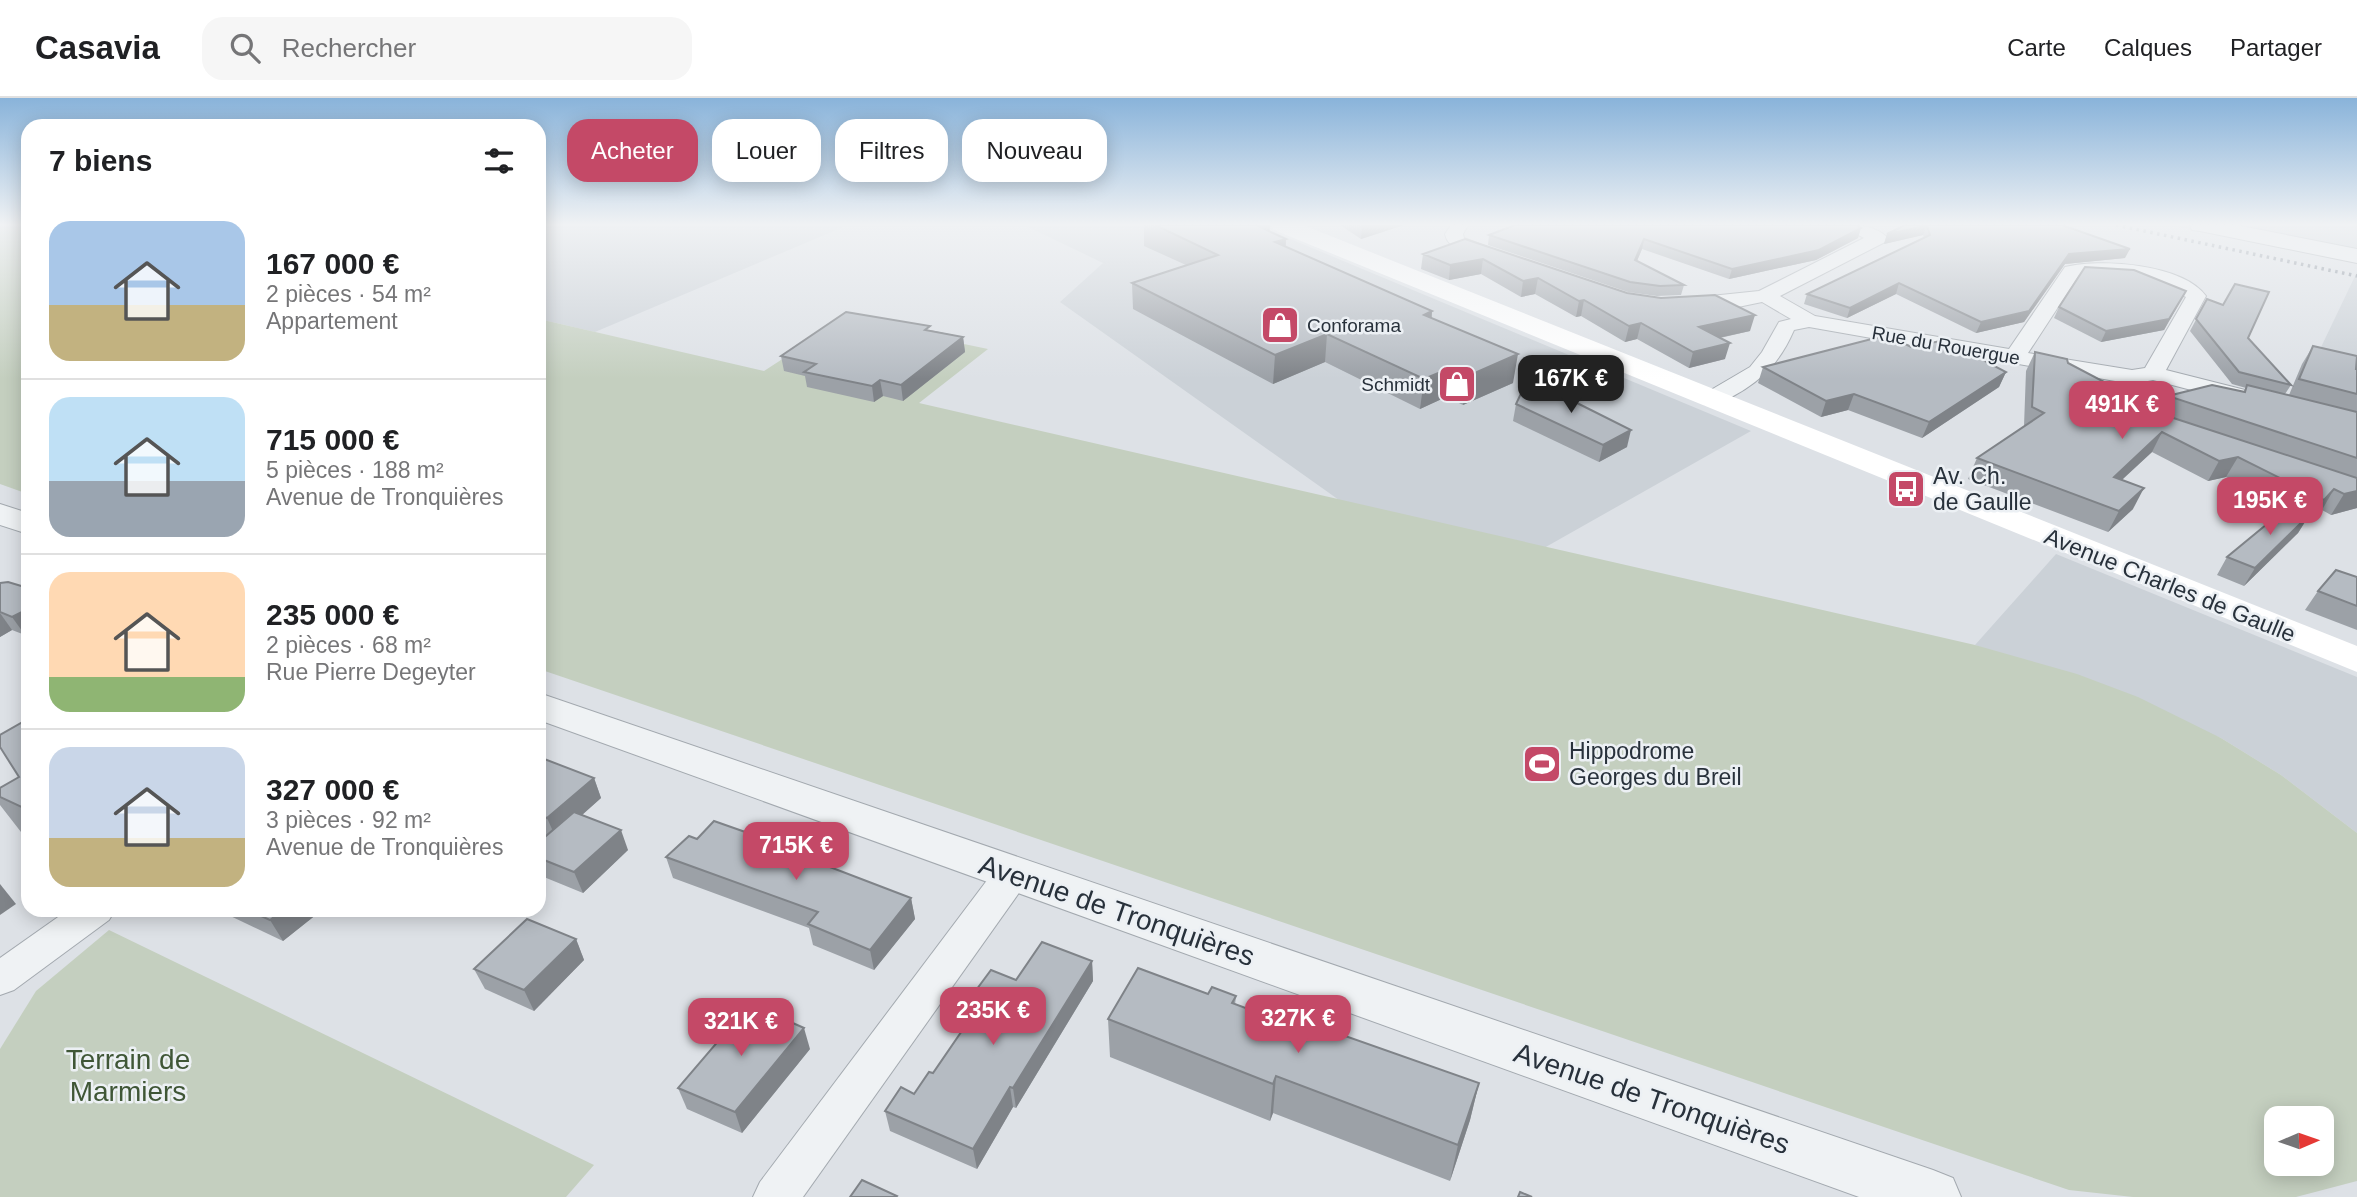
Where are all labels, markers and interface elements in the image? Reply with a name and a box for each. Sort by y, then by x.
search box [202,17,692,80]
text: Casavia [35,29,160,66]
icon: search [226,29,264,67]
text: Rechercher [282,33,416,63]
text: Carte [2007,34,2066,61]
text: Calques [2104,34,2192,61]
text: Partager [2230,34,2322,61]
chip: Acheter [567,119,698,182]
chip: Louer [712,119,821,182]
chip: Filtres [835,119,948,182]
chip: Nouveau [962,119,1107,182]
icon: filters [480,142,518,180]
text: 7 biens [49,144,152,177]
text: 167 000 € [266,247,399,280]
icon: home [105,249,189,333]
text: 2 pièces · 54 m² [266,281,431,307]
shop icon: Conforama [1259,304,1301,346]
text: Appartement [266,308,398,334]
place label: Conforama [1307,315,1401,336]
street label: Rue du Rouergue [1870,322,2022,369]
pin: 167K € [1514,356,1628,415]
shop icon: Schmidt [1436,363,1478,405]
text: 167K € [1534,365,1608,391]
place label: Schmidt [1361,374,1431,395]
pin: 491K € [2065,382,2179,441]
text: 491K € [2085,391,2159,417]
text: 715 000 € [266,423,399,456]
icon: home [105,425,189,509]
text: 5 pièces · 188 m² [266,457,444,483]
place label: Av. Ch. de Gaulle [1933,463,2031,515]
bus stop icon: Av. Ch. de Gaulle [1885,468,1927,510]
pin: 195K € [2213,478,2327,537]
text: Avenue de Tronquières [266,484,503,510]
text: 195K € [2233,487,2307,513]
street label: Avenue Charles de Gaulle [2041,523,2299,647]
text: 235 000 € [266,598,399,631]
icon: home [105,600,189,684]
text: 2 pièces · 68 m² [266,632,431,658]
text: Rue Pierre Degeyter [266,659,476,685]
place label: Hippodrome Georges du Breil [1569,738,1742,790]
sports icon: Hippodrome Georges du Breil [1521,743,1563,785]
text: 327 000 € [266,773,399,806]
icon: home [105,775,189,859]
text: 3 pièces · 92 m² [266,807,431,833]
pin: 715K € [739,822,853,882]
text: 715K € [759,832,833,858]
text: Avenue de Tronquières [266,834,503,860]
street label: Avenue de Tronquières [975,849,1259,972]
pin: 235K € [936,988,1050,1047]
pin: 327K € [1241,996,1355,1055]
text: 235K € [956,997,1030,1023]
pin: 321K € [684,998,798,1058]
text: 327K € [1261,1005,1335,1031]
text: 321K € [704,1008,778,1034]
street label: Avenue de Tronquières [1510,1037,1794,1160]
park label: Terrain de Marmiers [66,1044,190,1107]
north arrow [2264,1106,2334,1176]
map controls [2264,1106,2334,1176]

